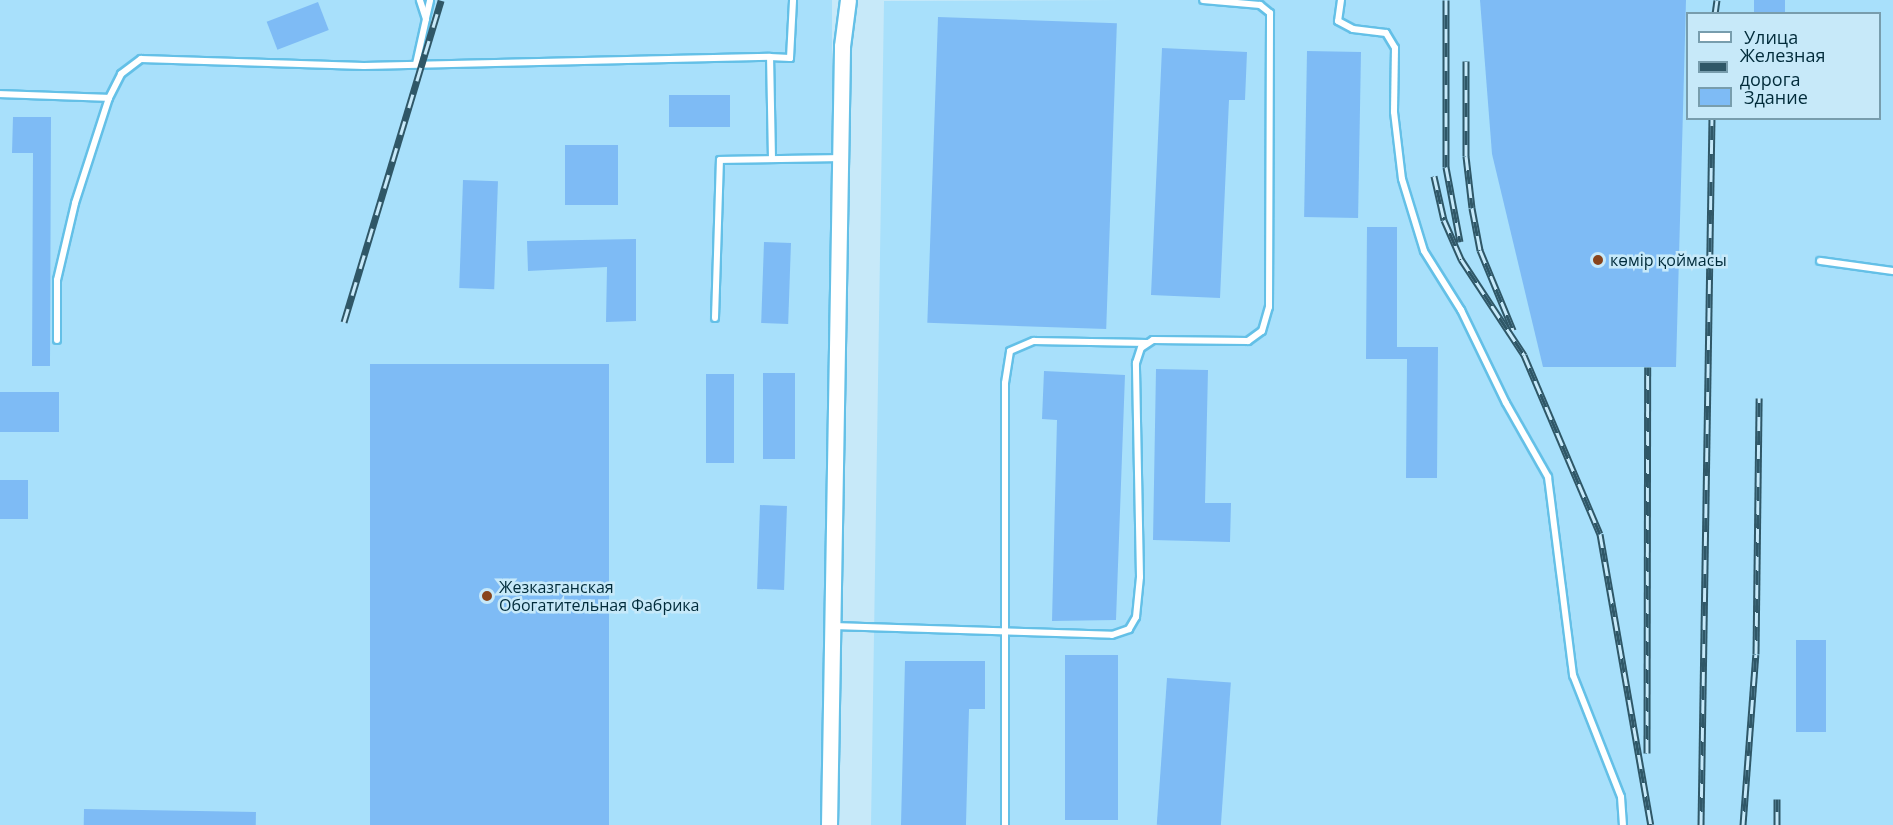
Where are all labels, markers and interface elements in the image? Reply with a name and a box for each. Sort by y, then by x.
legend [1686,12,1881,120]
text: Улица [1744,25,1798,49]
text: Железная дорога [1740,43,1825,91]
text: Здание [1744,85,1808,109]
place label: көмір қоймасы [1610,250,1727,270]
marker: көмір қоймасы [1591,253,1605,267]
place label: Жезказганская Обогатительная Фабрика [499,577,699,615]
marker: Жезказганская Обогатительная Фабрика [480,589,494,603]

